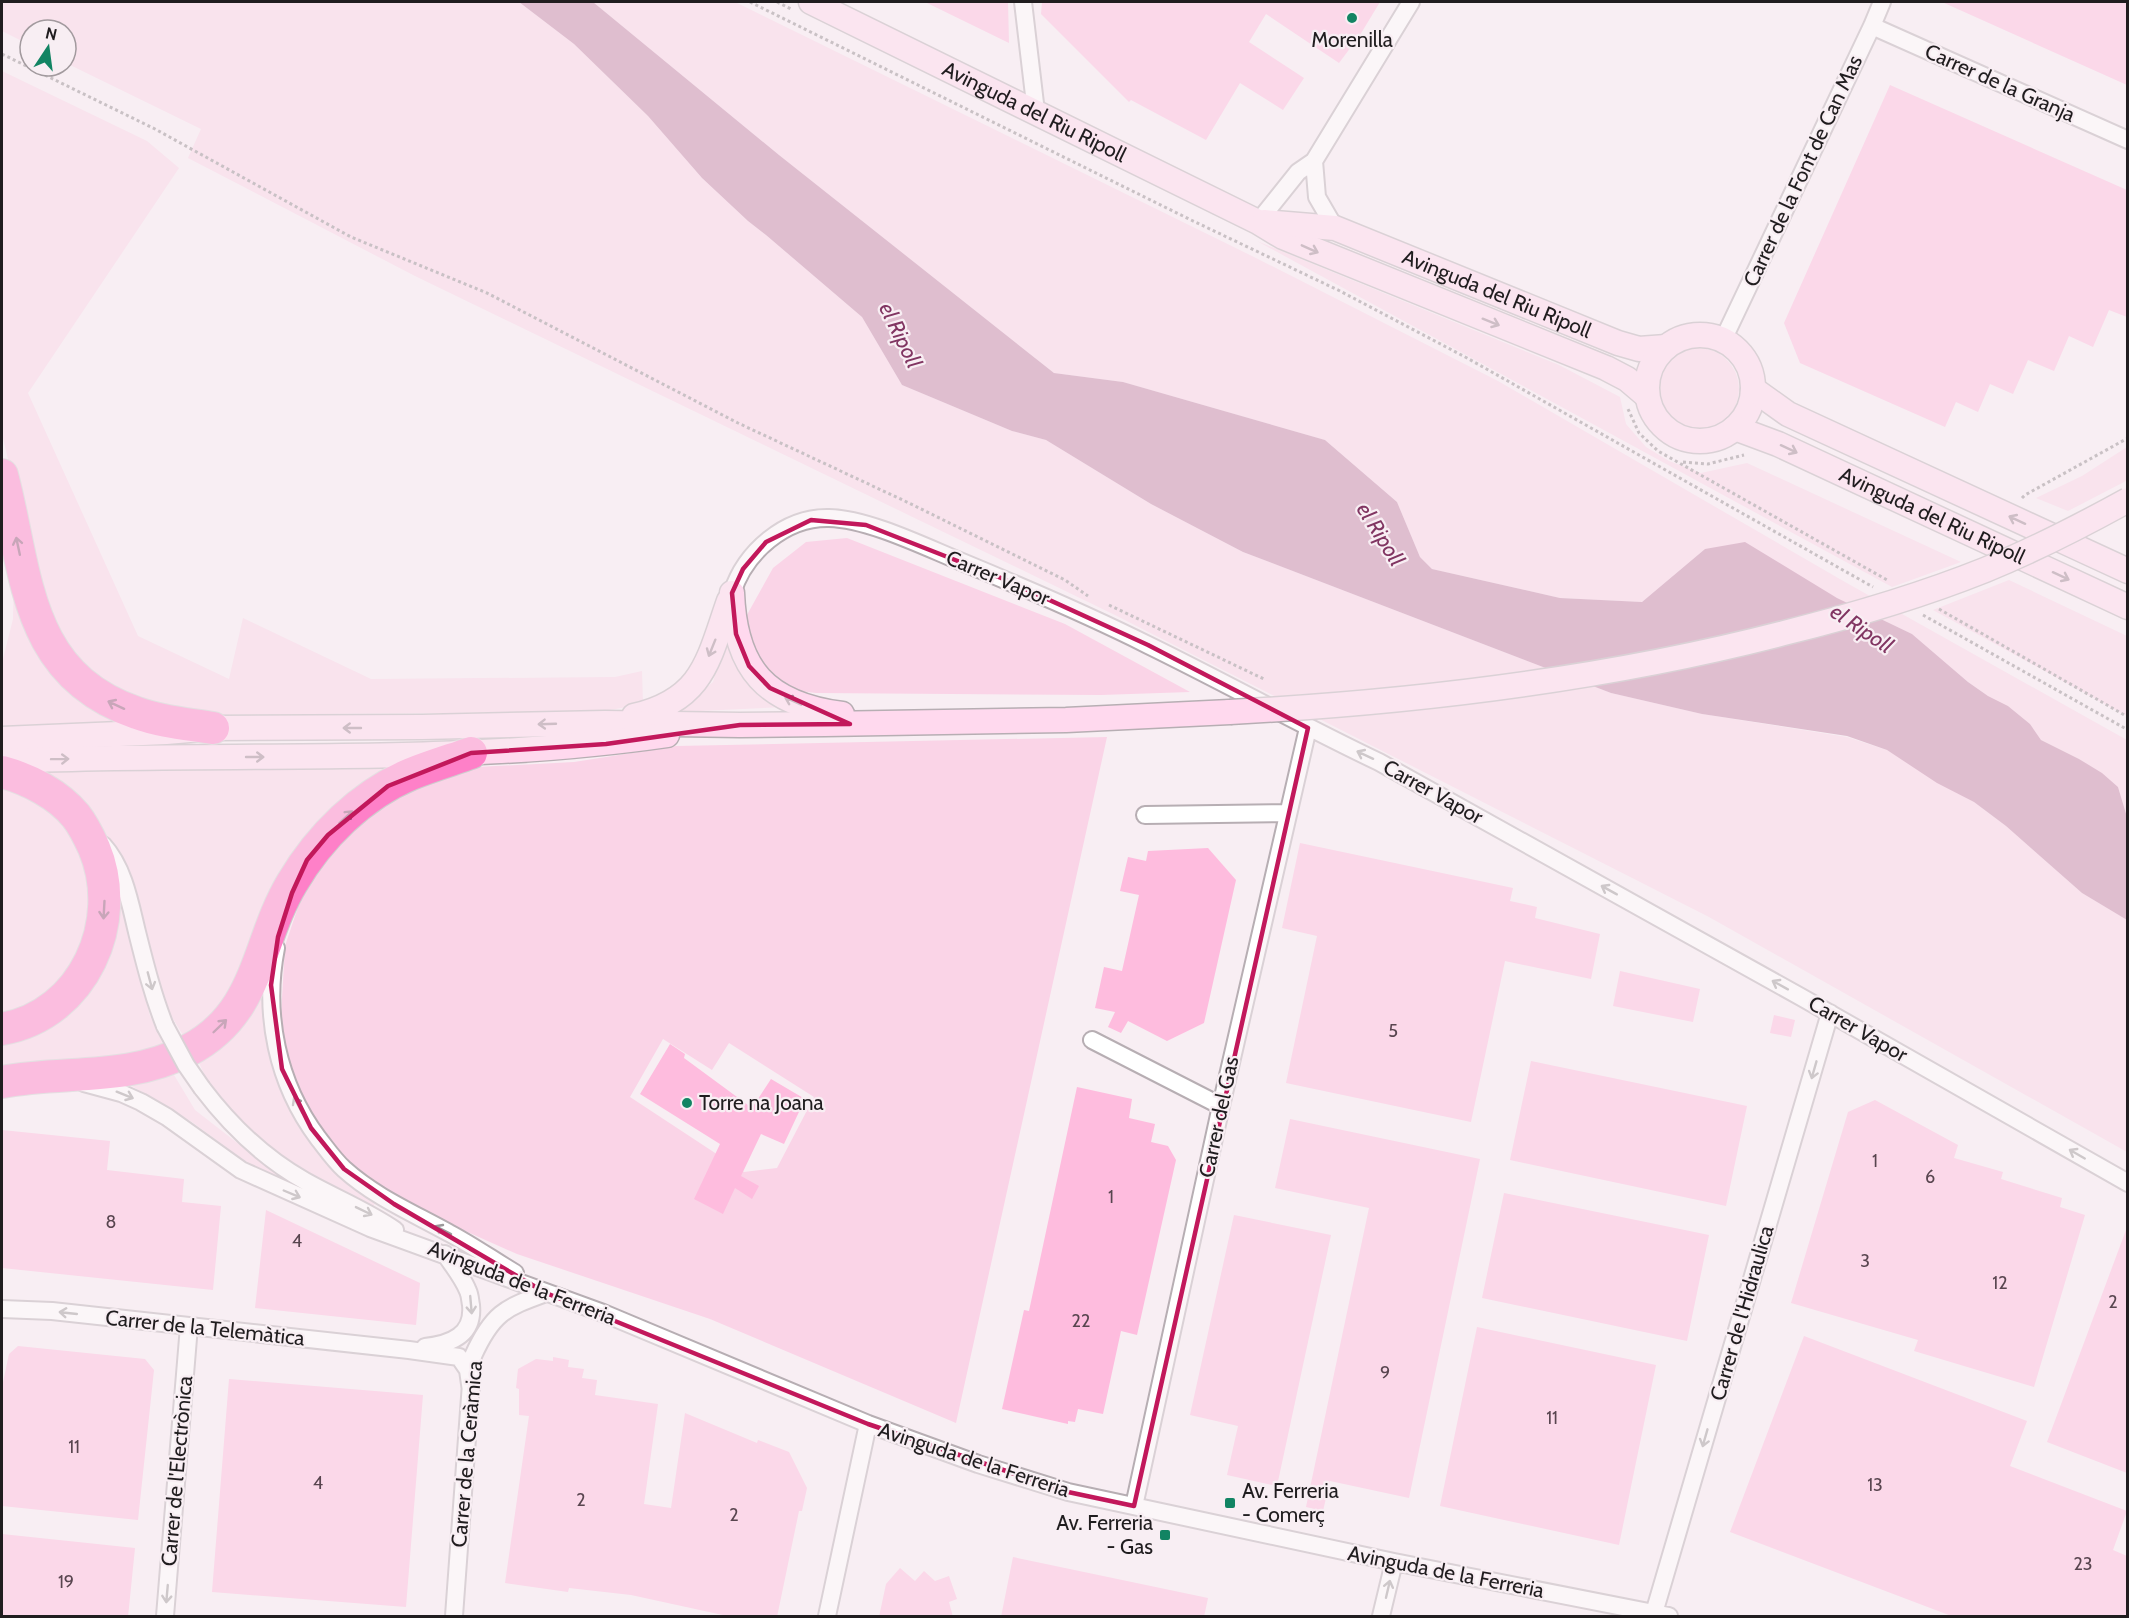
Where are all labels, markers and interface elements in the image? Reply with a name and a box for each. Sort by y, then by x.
marker: Morenilla [1345,11,1359,25]
north arrow [18,18,78,78]
text: N [44,23,59,44]
place label: Morenilla [1311,27,1393,52]
street label: Carrer de la Granja [1921,38,2079,128]
street label: Carrer de la Font de Can Mas [1738,51,1867,290]
street label: Avinguda del Riu Ripoll [939,56,1131,167]
one-way arrow [1300,244,1319,255]
street label: Avinguda del Riu Ripoll [1399,244,1595,343]
water label: el Ripoll [873,298,928,373]
one-way arrow [1481,317,1500,328]
one-way arrow [1780,444,1798,456]
street label: Avinguda del Riu Ripoll [1836,461,2029,569]
water label: el Ripoll [1351,498,1411,572]
one-way arrow [2009,513,2027,525]
one-way arrow [12,537,23,557]
street label: Carrer Vapor [943,545,1054,611]
one-way arrow [2052,571,2070,582]
water label: el Ripoll [1825,598,1899,660]
one-way arrow [706,639,717,657]
one-way arrow [785,694,803,706]
one-way arrow [108,698,126,710]
one-way arrow [537,718,557,730]
one-way arrow [342,722,362,734]
one-way arrow [1356,749,1374,761]
one-way arrow [244,751,264,763]
one-way arrow [49,753,69,765]
street label: Carrer Vapor [1379,754,1488,829]
one-way arrow [339,810,354,824]
one-way arrow [1601,884,1618,896]
one-way arrow [99,899,110,919]
one-way arrow [145,971,156,990]
one-way arrow [1771,978,1788,990]
street label: Carrer Vapor [1804,990,1912,1067]
one-way arrow [212,1019,227,1033]
house number: 5 [1388,1020,1398,1042]
street label: Carrer del Gas [1193,1054,1244,1180]
one-way arrow [1808,1060,1819,1079]
one-way arrow [115,1090,133,1101]
place label: Torre na Joana [699,1090,824,1115]
marker: Torre na Joana [680,1096,694,1110]
one-way arrow [292,1097,303,1115]
one-way arrow [2069,1148,2086,1160]
house number: 1 [1872,1150,1878,1172]
house number: 6 [1925,1166,1935,1188]
house number: 1 [1108,1186,1114,1208]
one-way arrow [282,1189,300,1200]
one-way arrow [354,1205,372,1217]
house number: 8 [106,1211,116,1233]
street label: Carrer de l'Hidraulica [1705,1222,1778,1403]
one-way arrow [434,1223,452,1235]
house number: 4 [292,1230,302,1252]
street label: Avinguda de la Ferreria [425,1235,620,1330]
house number: 3 [1860,1250,1870,1272]
house number: 12 [1992,1272,2008,1294]
house number: 2 [2108,1291,2118,1313]
one-way arrow [466,1295,477,1315]
street label: Carrer de la Telemàtica [104,1305,306,1350]
one-way arrow [59,1307,78,1318]
house number: 22 [1072,1310,1090,1332]
street label: Carrer de la Ceràmica [446,1359,487,1548]
house number: 9 [1380,1362,1390,1384]
street label: Carrer de l'Electrònica [156,1375,197,1567]
house number: 11 [1546,1407,1558,1429]
street label: Avinguda de la Ferreria [876,1417,1073,1502]
one-way arrow [1699,1428,1710,1447]
house number: 11 [68,1436,80,1458]
house number: 4 [313,1472,323,1494]
house number: 13 [1867,1474,1883,1496]
place label: Av. Ferreria - Comerç [1242,1478,1339,1527]
house number: 2 [576,1489,586,1511]
marker: Av. Ferreria - Comerç [1223,1496,1237,1510]
house number: 2 [729,1504,739,1526]
place label: Av. Ferreria - Gas [1056,1510,1153,1559]
marker: Av. Ferreria - Gas [1158,1528,1172,1542]
street label: Avinguda de la Ferreria [1346,1540,1546,1603]
house number: 23 [2073,1553,2093,1575]
house number: 19 [58,1571,74,1593]
one-way arrow [1382,1580,1394,1599]
one-way arrow [161,1583,172,1603]

